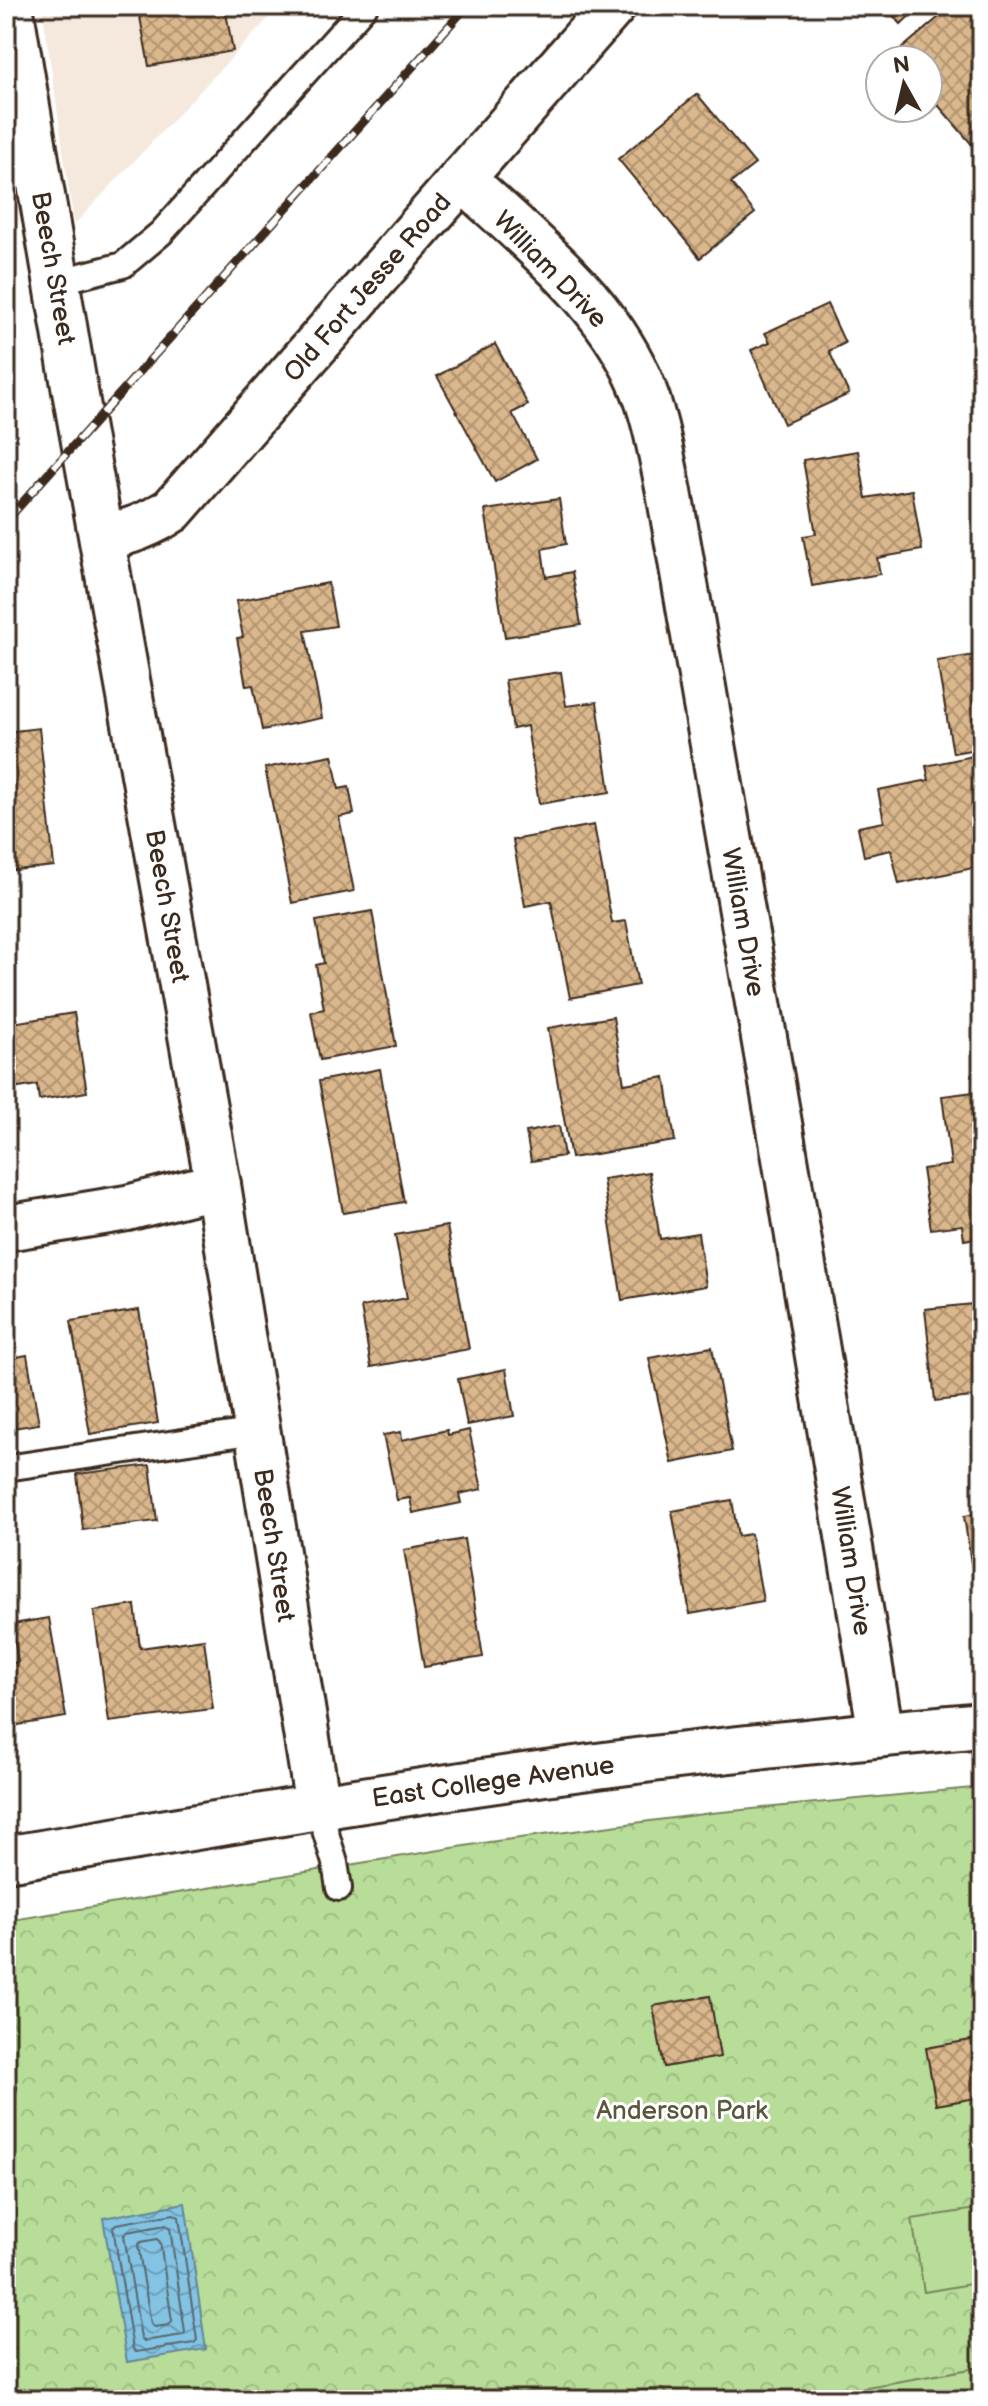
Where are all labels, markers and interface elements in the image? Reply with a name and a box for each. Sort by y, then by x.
north arrow [864,44,944,124]
text: N [891,51,911,80]
street label: Old Fort Jesse Road [278,187,458,389]
street label: Beech Street [24,189,81,347]
street label: William Drive [486,205,613,335]
street label: Beech Street [138,827,195,985]
street label: William Drive [714,845,771,999]
street label: Beech Street [246,1466,301,1624]
street label: William Drive [823,1484,878,1638]
street label: East College Avenue [370,1750,616,1815]
park label: Anderson Park [596,2096,768,2127]

